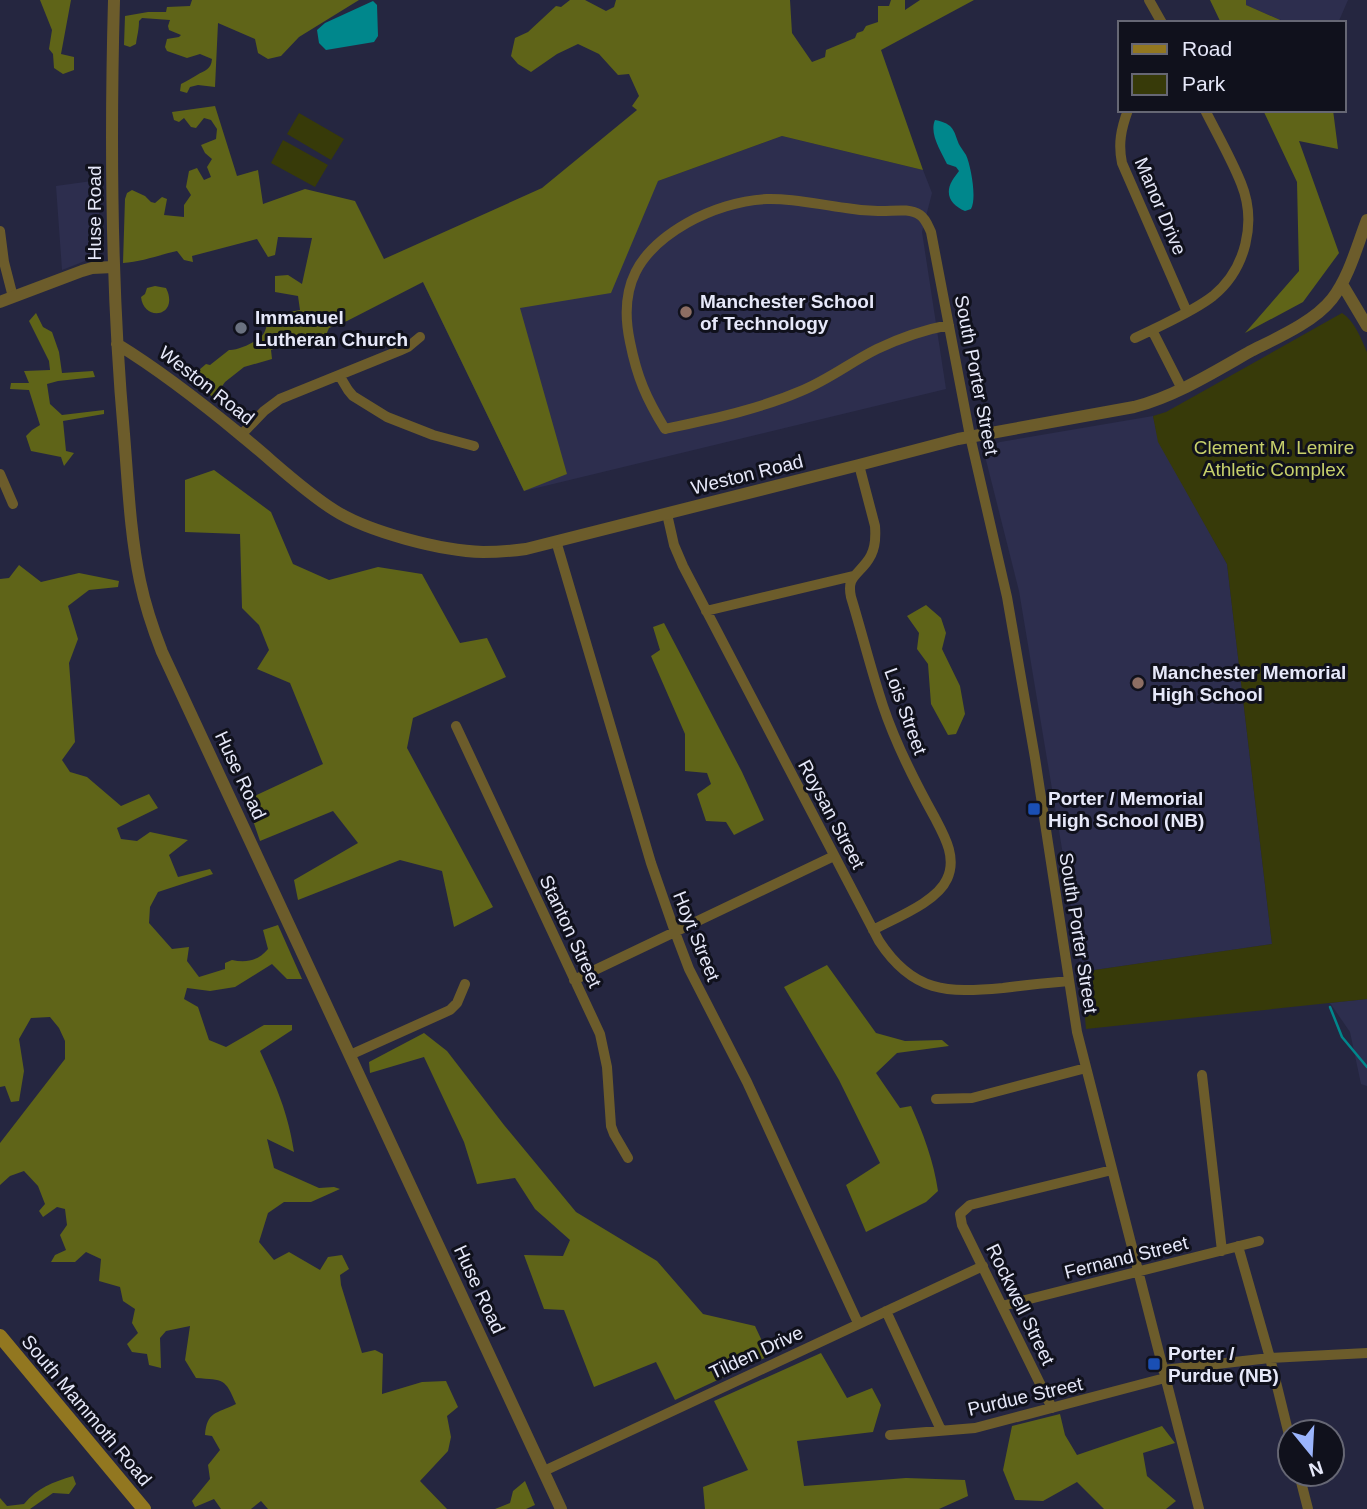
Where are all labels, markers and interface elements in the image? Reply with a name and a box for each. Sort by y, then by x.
legend [1118,21,1346,112]
text: Road [1182,37,1232,60]
text: Park [1182,72,1226,95]
street label: Manor Drive [1131,154,1190,258]
street label: Huse Road [84,165,105,261]
place label: Manchester School of Technology [700,291,874,334]
street label: South Porter Street [951,293,1002,458]
marker: Manchester School of Technology [678,304,694,320]
place label: Immanuel Lutheran Church [255,307,408,350]
marker: Immanuel Lutheran Church [233,320,249,336]
street label: Weston Road [155,342,258,429]
park label: Clement M. Lemire Athletic Complex [1194,437,1354,480]
street label: Weston Road [689,450,805,499]
place label: Manchester Memorial High School [1152,662,1346,705]
street label: Lois Street [880,665,931,758]
marker: Manchester Memorial High School [1130,675,1146,691]
street label: Huse Road [211,728,270,823]
street label: Roysan Street [794,756,869,873]
place label: Porter / Memorial High School (NB) [1048,788,1204,831]
marker: Porter / Memorial High School (NB) [1026,801,1042,817]
street label: South Porter Street [1055,851,1102,1016]
street label: Stanton Street [535,872,606,991]
street label: Hoyt Street [669,888,724,985]
street label: Fernand Street [1062,1232,1191,1283]
street label: Rockwell Street [982,1240,1059,1369]
street label: Huse Road [450,1242,509,1337]
street label: Tilden Drive [706,1322,806,1383]
street label: South Mammoth Road [17,1331,156,1490]
place label: Porter / Purdue (NB) [1168,1343,1279,1386]
marker: Porter / Purdue (NB) [1146,1356,1162,1372]
street label: Purdue Street [966,1373,1085,1420]
north arrow [1276,1418,1346,1488]
text: N [1306,1457,1326,1481]

